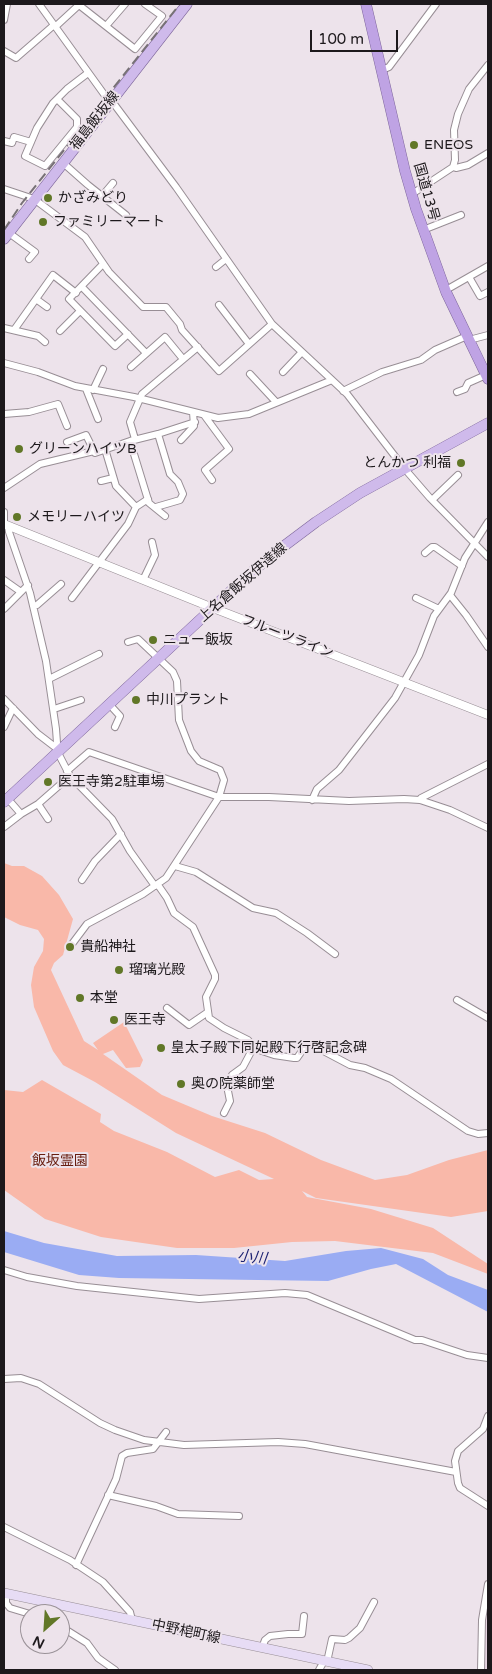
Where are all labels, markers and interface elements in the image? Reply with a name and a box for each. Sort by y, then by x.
scale bar [312,20,400,52]
text: 100 m [318,30,364,48]
street label: 福島飯坂線 [67,88,123,154]
place label: ENEOS [424,137,473,153]
marker: ENEOS [408,139,420,151]
street label: 国道13号 [410,161,442,223]
place label: かざみどり [58,190,128,206]
marker: かざみどり [42,192,54,204]
place label: ファミリーマート [53,214,165,230]
marker: ファミリーマート [37,216,49,228]
place label: グリーンハイツB [29,441,137,457]
marker: グリーンハイツB [13,443,25,455]
place label: とんかつ 利福 [363,455,451,471]
marker: とんかつ 利福 [455,457,467,469]
place label: メモリーハイツ [27,509,125,525]
marker: メモリーハイツ [11,511,23,523]
street label: 上名倉飯坂伊達線 [195,540,291,626]
street label: フルーツライン [238,612,336,662]
place label: ニュー飯坂 [163,632,233,648]
marker: ニュー飯坂 [147,634,159,646]
place label: 中川プラント [146,692,230,708]
marker: 中川プラント [130,694,142,706]
place label: 医王寺第2駐車場 [58,774,165,790]
marker: 医王寺第2駐車場 [42,776,54,788]
place label: 貴船神社 [80,939,136,955]
marker: 貴船神社 [64,941,76,953]
place label: 瑠璃光殿 [129,962,185,978]
marker: 瑠璃光殿 [113,964,125,976]
place label: 本堂 [90,990,118,1006]
marker: 本堂 [74,992,86,1004]
place label: 医王寺 [124,1012,166,1028]
marker: 医王寺 [108,1014,120,1026]
place label: 皇太子殿下同妃殿下行啓記念碑 [171,1040,367,1056]
marker: 皇太子殿下同妃殿下行啓記念碑 [155,1042,167,1054]
place label: 奥の院薬師堂 [191,1076,275,1092]
marker: 奥の院薬師堂 [175,1078,187,1090]
park label: 飯坂霊園 [32,1153,88,1169]
water label: 小川 [236,1247,268,1269]
north arrow [20,1604,70,1654]
street label: 中野梍町線 [150,1617,222,1647]
text: N [30,1632,47,1652]

